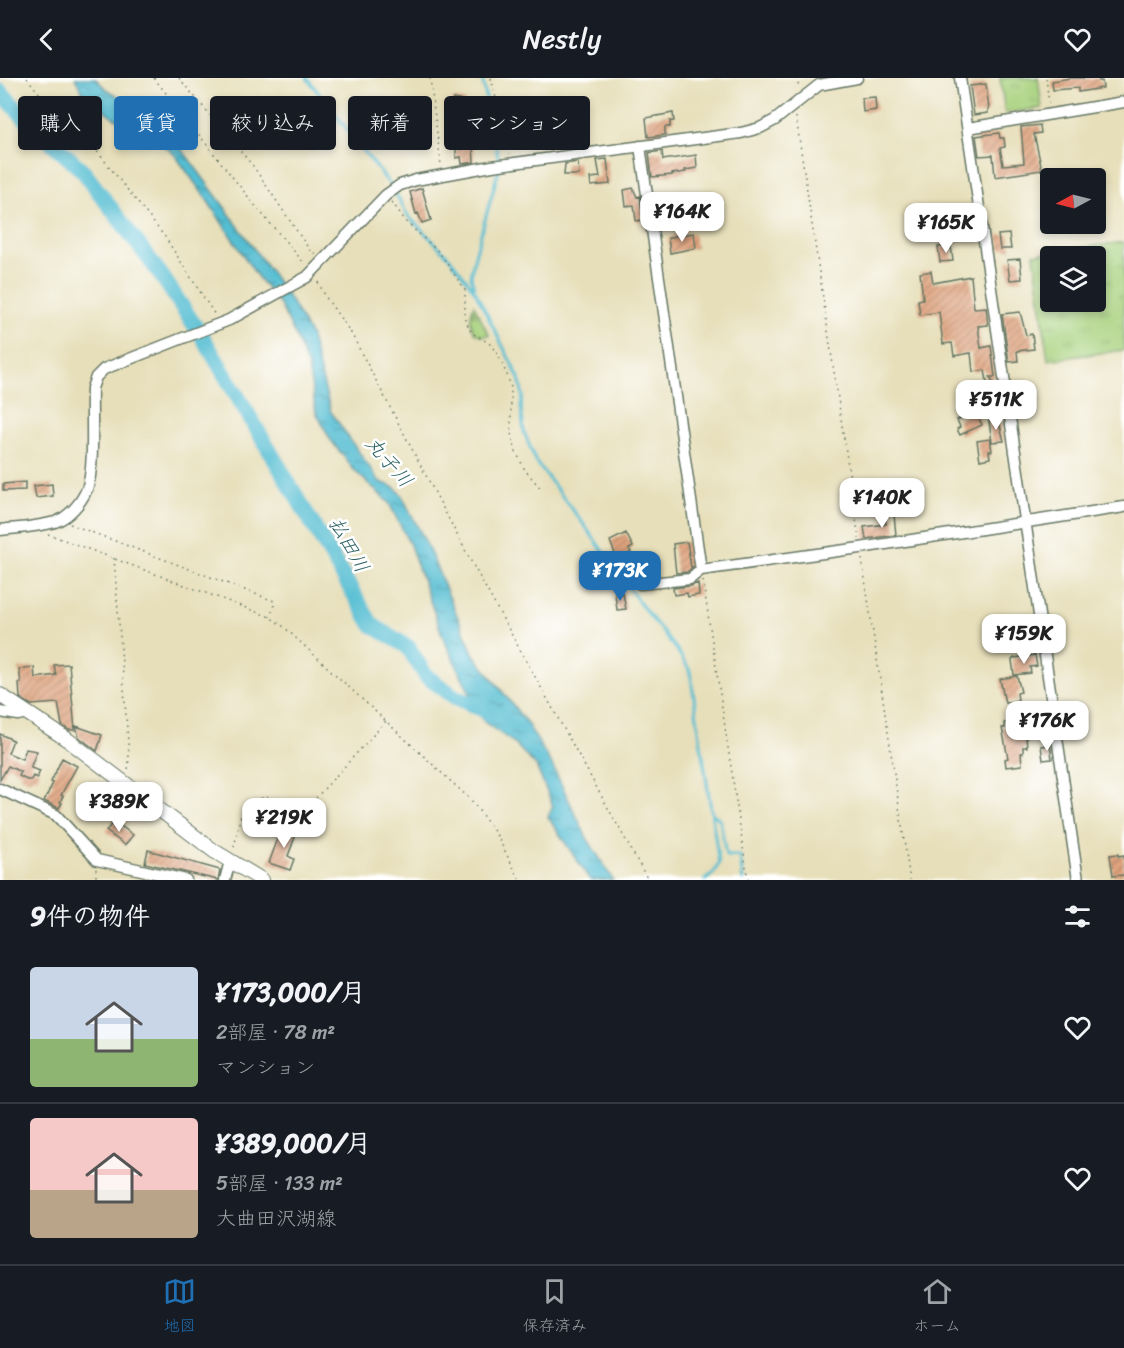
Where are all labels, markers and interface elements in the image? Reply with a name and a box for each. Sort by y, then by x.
text: Nestly [523,15,601,63]
icon: back [30,23,63,56]
icon: heart [1061,23,1094,56]
chip: 購入 [18,96,102,150]
chip: 賃貸 [114,96,198,150]
chip: 絞り込み [210,96,336,150]
chip: 新着 [348,96,432,150]
chip: マンション [444,96,590,150]
north arrow [1040,168,1106,234]
map controls [1040,168,1106,312]
pin: ¥164K [640,192,724,243]
text: ¥164K [654,194,710,229]
pin: ¥165K [904,203,988,254]
text: ¥165K [918,205,974,240]
button: layers [1040,246,1106,312]
pin: ¥511K [954,380,1038,431]
text: ¥511K [970,382,1022,417]
water label: 丸子川 [356,428,422,496]
pin: ¥140K [840,478,924,529]
text: ¥140K [854,480,910,515]
water label: 払田川 [319,510,379,580]
pin: ¥173K [578,551,662,602]
text: ¥173K [593,553,647,588]
pin: ¥159K [982,614,1066,665]
text: ¥159K [996,616,1052,651]
pin: ¥176K [1005,701,1089,752]
text: ¥176K [1020,703,1074,738]
pin: ¥389K [77,782,161,833]
text: ¥389K [90,784,148,819]
pin: ¥219K [242,798,326,849]
text: ¥219K [256,800,312,835]
text: 9件の物件 [30,893,150,939]
icon: filters [1061,900,1094,933]
text: ¥173,000/月 [216,969,366,1015]
icon: home [78,991,150,1063]
icon: heart [1061,1011,1094,1044]
text: 2部屋 · 78 m² [216,1015,335,1050]
text: マンション [216,1050,315,1085]
text: ¥389,000/月 [216,1120,372,1166]
icon: home [78,1142,150,1214]
icon: heart [1061,1162,1094,1195]
text: 5部屋 · 133 m² [216,1166,343,1201]
text: 大曲田沢湖線 [216,1201,336,1236]
tab: 地図 [163,1275,196,1340]
tab: 保存済み [523,1275,587,1340]
tab: ホーム [913,1275,961,1340]

